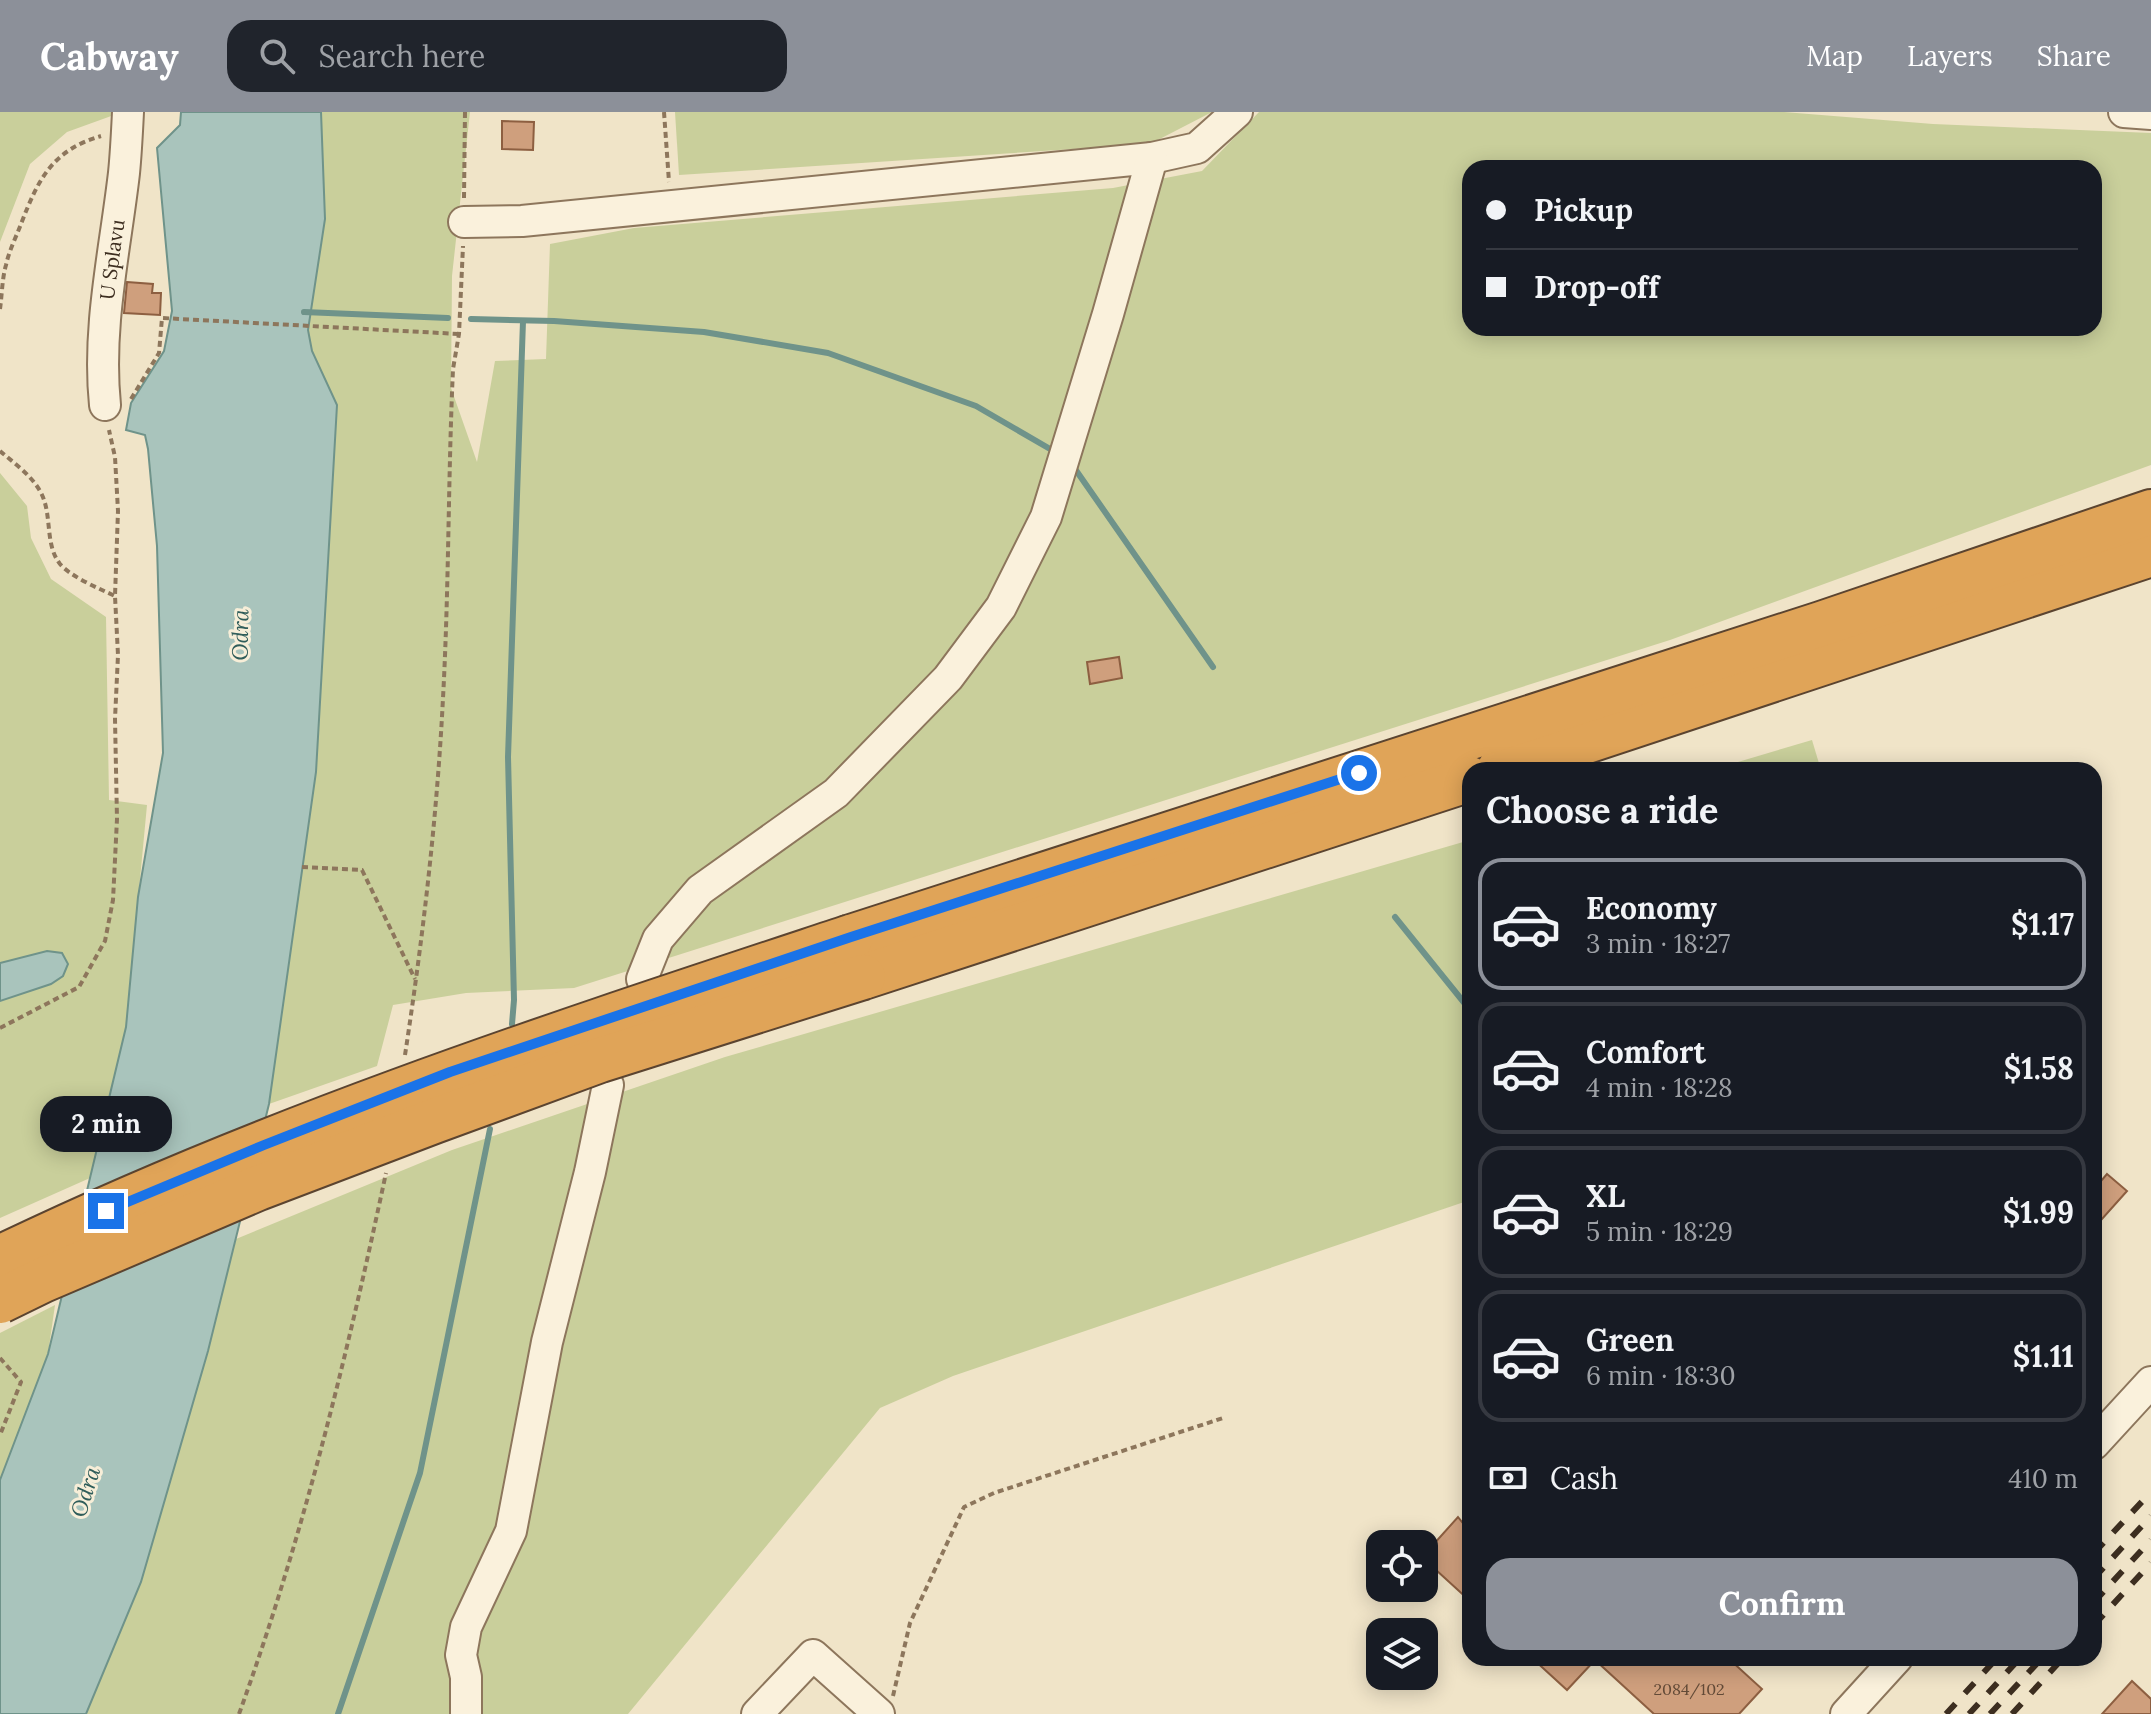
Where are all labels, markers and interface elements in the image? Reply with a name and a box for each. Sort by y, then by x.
search box [227,20,787,92]
text: Cabway [40,32,179,80]
icon: search [255,34,299,78]
text: Search here [319,37,485,75]
text: Map [1806,38,1863,74]
text: Layers [1907,38,1993,74]
text: Share [2037,38,2111,74]
text: Pickup [1534,191,1633,229]
street label: U Splavu [94,217,130,301]
text: Drop-off [1534,268,1659,306]
water label: Odra [226,608,254,661]
route start [1341,755,1377,791]
text: Choose a ride [1486,787,1718,833]
icon: car [1490,888,1562,960]
text: Economy [1586,889,1717,927]
text: $1.17 [2011,905,2074,943]
text: 3 min · 18:27 [1586,927,1730,960]
icon: car [1490,1032,1562,1104]
text: Comfort [1586,1033,1706,1071]
text: $1.58 [2004,1049,2074,1087]
text: 4 min · 18:28 [1586,1071,1733,1104]
callout: 2 min [40,1095,172,1151]
text: 2 min [71,1107,141,1140]
icon: car [1490,1176,1562,1248]
text: XL [1586,1177,1625,1215]
route end [88,1193,124,1229]
text: $1.99 [2003,1193,2074,1231]
text: 5 min · 18:29 [1586,1215,1733,1248]
icon: car [1490,1320,1562,1392]
text: Green [1586,1321,1674,1359]
text: $1.11 [2013,1337,2074,1375]
text: 6 min · 18:30 [1586,1359,1736,1392]
icon: cash [1486,1456,1530,1500]
text: Cash [1550,1459,1618,1497]
water label: Odra [64,1462,107,1521]
text: 410 m [2008,1462,2078,1495]
map controls [1366,1530,1438,1690]
button: locate [1366,1530,1438,1602]
button: Confirm [1486,1558,2078,1650]
button: layers [1366,1618,1438,1690]
house number: 2084/102 [1653,1679,1725,1700]

